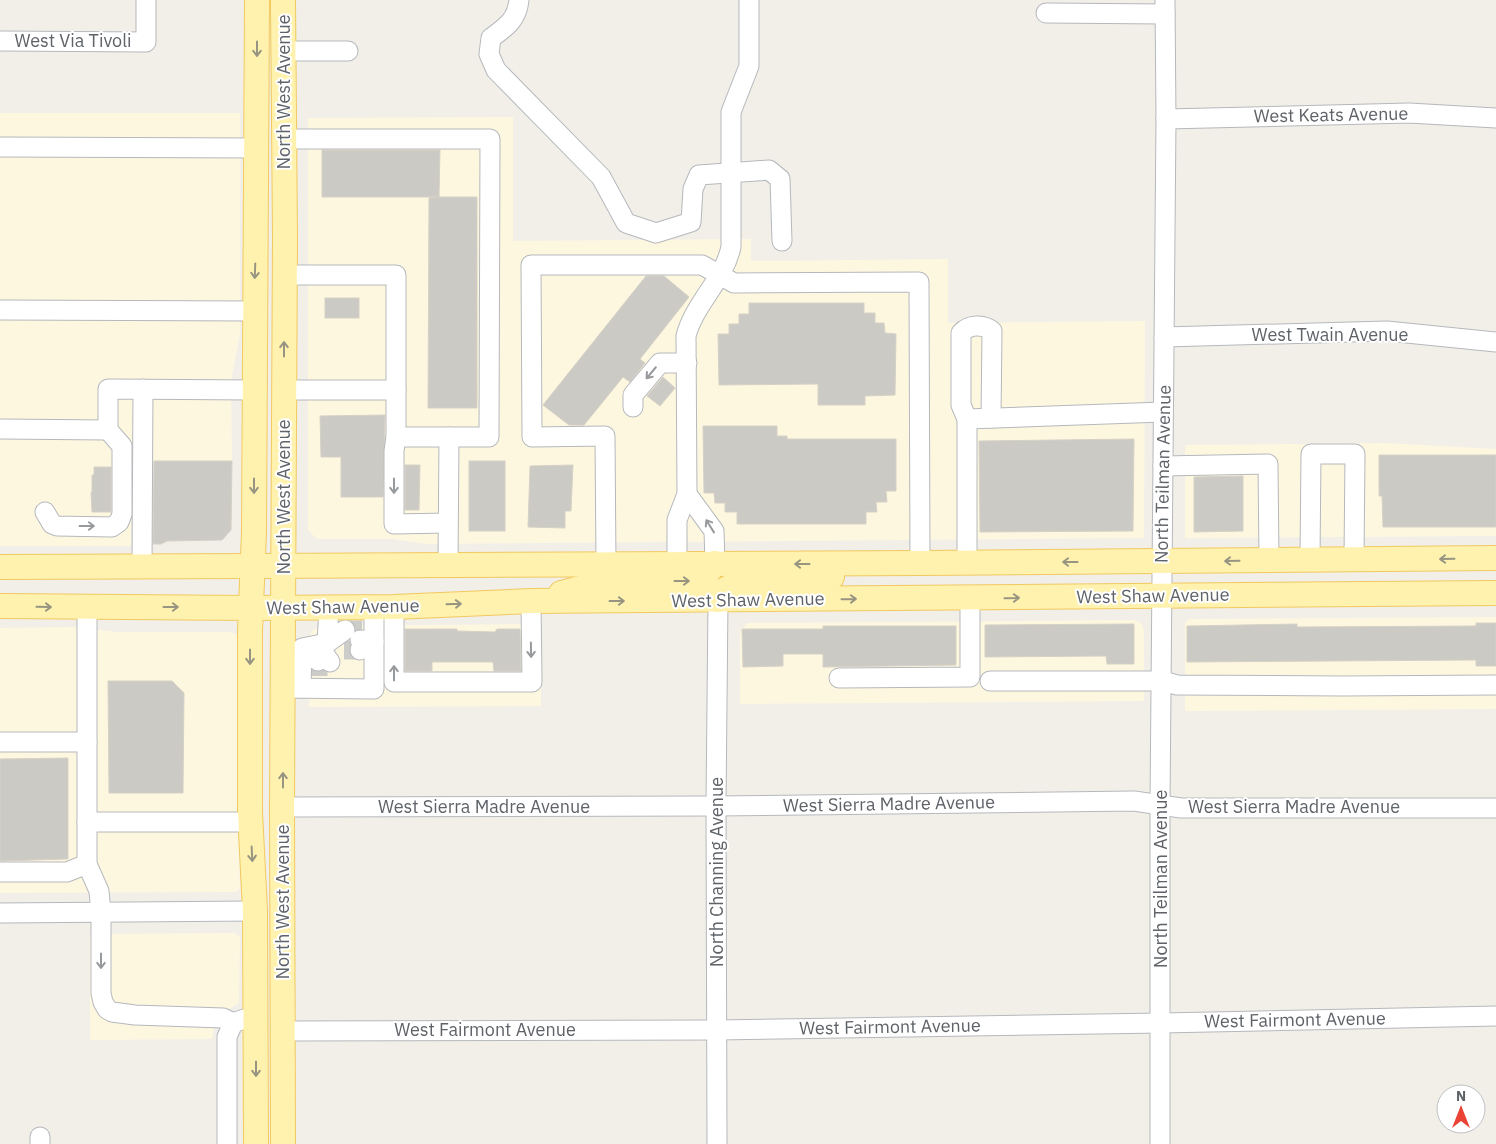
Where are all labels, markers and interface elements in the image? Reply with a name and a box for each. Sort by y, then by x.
street label: North West Avenue [272,14,295,170]
street label: West Via Tivoli [14,29,132,52]
one-way arrow [252,40,262,56]
street label: West Keats Avenue [1253,102,1409,127]
one-way arrow [251,263,260,279]
street label: West Twain Avenue [1252,323,1409,346]
one-way arrow [279,341,289,358]
one-way arrow [645,367,657,380]
street label: North Teilman Avenue [1149,384,1176,563]
street label: North West Avenue [272,419,295,575]
one-way arrow [249,477,259,493]
one-way arrow [389,477,399,493]
one-way arrow [704,519,714,533]
one-way arrow [78,521,94,531]
one-way arrow [1440,554,1456,564]
one-way arrow [1225,556,1241,566]
one-way arrow [1062,557,1078,567]
one-way arrow [795,559,811,569]
one-way arrow [674,576,690,586]
street label: West Shaw Avenue [1076,583,1230,608]
street label: West Shaw Avenue [671,587,825,612]
one-way arrow [1004,593,1020,602]
street label: West Shaw Avenue [266,594,420,619]
one-way arrow [841,594,857,604]
one-way arrow [608,596,625,606]
one-way arrow [446,600,462,609]
one-way arrow [35,602,51,612]
one-way arrow [163,602,179,612]
one-way arrow [527,642,536,658]
one-way arrow [245,648,255,665]
one-way arrow [389,665,399,681]
one-way arrow [278,773,288,789]
street label: North Channing Avenue [705,777,728,967]
street label: West Sierra Madre Avenue [783,790,995,817]
street label: North Teilman Avenue [1149,790,1172,968]
street label: West Sierra Madre Avenue [378,795,590,818]
street label: West Sierra Madre Avenue [1188,795,1400,818]
street label: North West Avenue [271,824,294,980]
one-way arrow [248,846,257,862]
one-way arrow [96,952,106,968]
street label: West Fairmont Avenue [1204,1006,1386,1033]
street label: West Fairmont Avenue [799,1013,981,1040]
street label: West Fairmont Avenue [394,1018,576,1041]
one-way arrow [251,1060,261,1077]
north arrow [1436,1084,1486,1134]
text: N [1456,1087,1466,1105]

